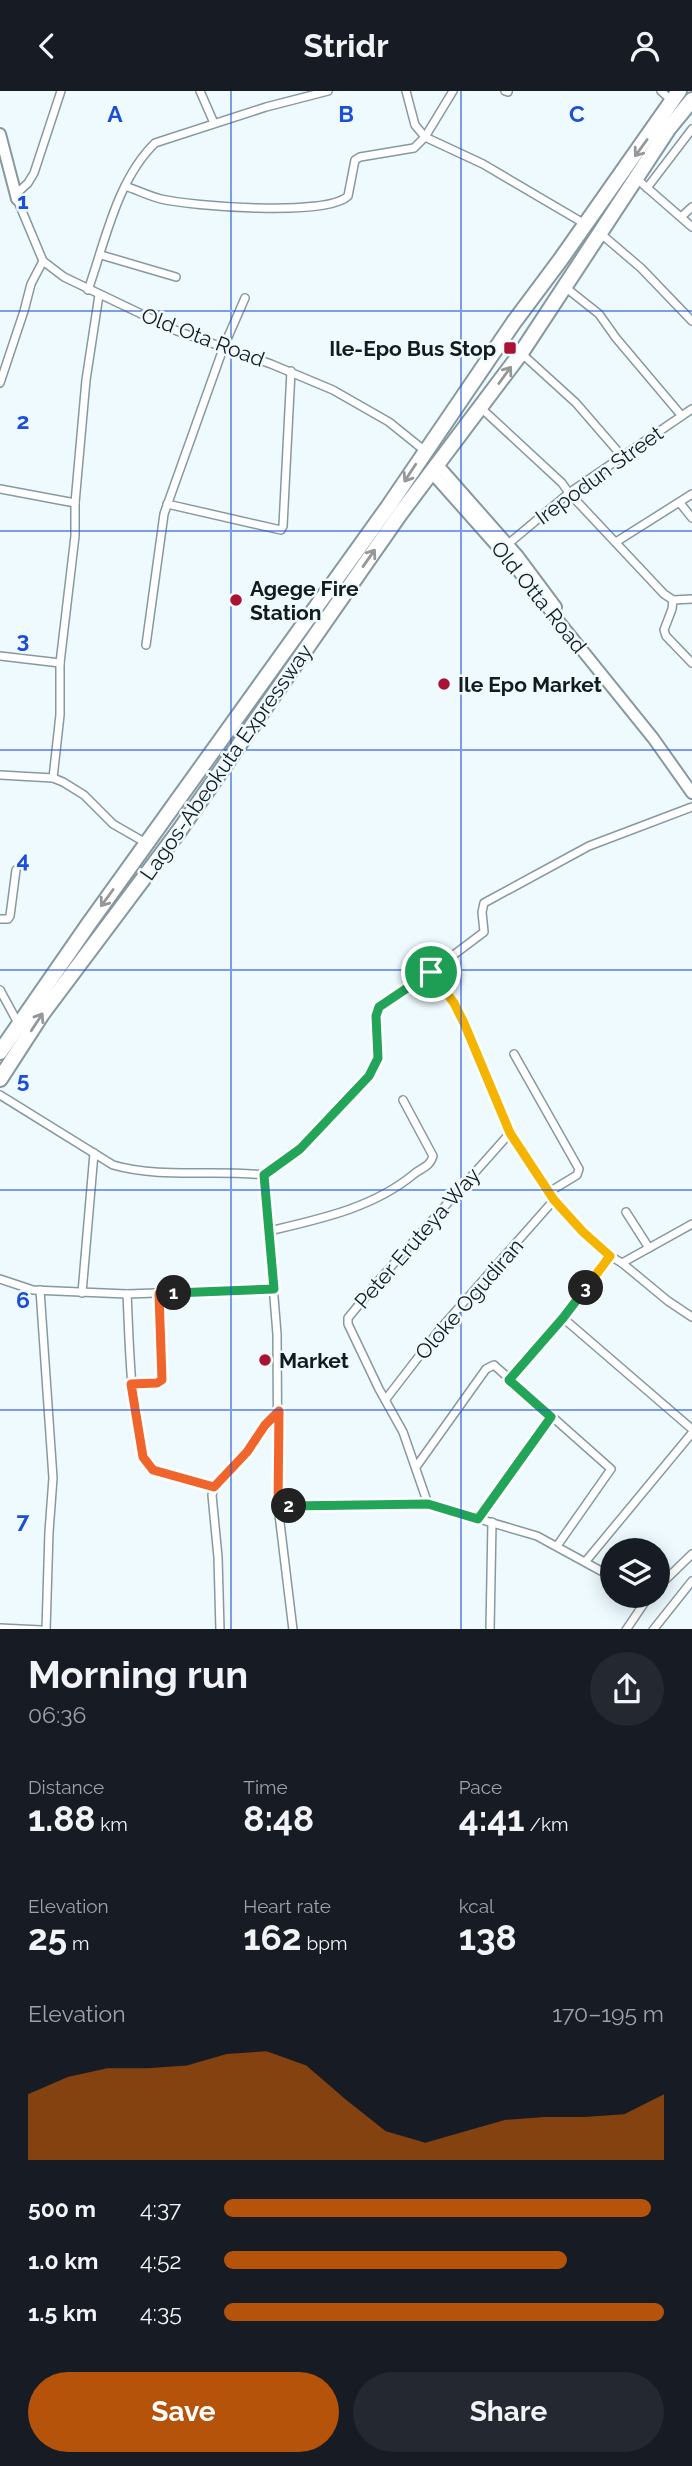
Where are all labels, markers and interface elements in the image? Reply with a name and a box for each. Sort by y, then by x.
icon: back [28,27,66,65]
text: Stridr [303,27,389,64]
icon: person [626,27,664,65]
text: A [107,100,123,127]
text: B [338,100,354,127]
text: C [569,100,585,127]
one-way arrow [633,138,648,156]
text: 1 [17,187,29,214]
street label: Old Ota Road [138,302,268,372]
place label: Ile-Epo Bus Stop [329,336,496,361]
marker: Ile-Epo Bus Stop [502,340,518,356]
one-way arrow [497,367,512,385]
text: 2 [17,407,29,434]
street label: Irepodun Street [530,420,668,530]
one-way arrow [403,463,417,483]
street label: Old Otta Road [486,536,592,658]
one-way arrow [362,549,376,568]
place label: Agege Fire Station [250,576,359,625]
marker: Agege Fire Station [228,592,244,608]
text: 3 [17,626,29,653]
street label: Lagos-Abeokuta Expressway [135,639,317,885]
place label: Ile Epo Market [458,672,602,697]
marker: Ile Epo Market [436,676,452,692]
text: 4 [16,846,30,873]
one-way arrow [100,888,115,907]
pin [401,942,461,1002]
icon: arrive [412,953,450,991]
one-way arrow [30,1013,44,1032]
text: 5 [17,1066,30,1093]
street label: Peter Eruteya Way [349,1162,485,1314]
street label: Oloke Ogudiran [410,1233,528,1365]
pin: 3 [568,1271,604,1305]
pin: 1 [156,1275,192,1311]
text: 3 [580,1276,591,1298]
text: 1 [169,1281,178,1303]
text: 6 [16,1286,30,1313]
place label: Market [279,1348,349,1373]
marker: Market [257,1352,273,1368]
pin: 2 [272,1489,306,1523]
text: 2 [283,1494,294,1516]
text: 7 [17,1506,30,1533]
map controls [600,1538,670,1608]
button: layers [600,1538,670,1608]
text: Morning run [28,1652,248,1697]
button: share [590,1652,664,1726]
text: 06:36 [28,1701,86,1728]
text: Distance [28,1776,104,1798]
text: Time [243,1776,288,1798]
text: Pace [459,1776,502,1798]
text: 1.88 [28,1798,95,1839]
text: 8:48 [243,1798,314,1839]
text: 4:41 [459,1798,525,1839]
text: km [95,1813,128,1835]
text: /km [525,1813,568,1835]
text: Elevation [28,1895,109,1917]
text: Heart rate [243,1895,331,1917]
text: kcal [459,1895,494,1917]
text: 25 [28,1917,67,1958]
text: 162 [243,1917,302,1958]
text: 138 [459,1917,517,1958]
text: m [67,1932,89,1954]
text: bpm [302,1932,347,1954]
text: Elevation [28,2000,126,2027]
text: 170–195 m [552,2000,664,2027]
text: 500 m [28,2195,96,2222]
text: 4:37 [140,2195,181,2222]
text: 1.0 km [28,2247,98,2274]
text: 4:52 [140,2247,181,2274]
text: 1.5 km [28,2299,97,2326]
text: 4:35 [140,2299,182,2326]
button: Save [28,2372,339,2452]
button: Share [353,2372,664,2452]

